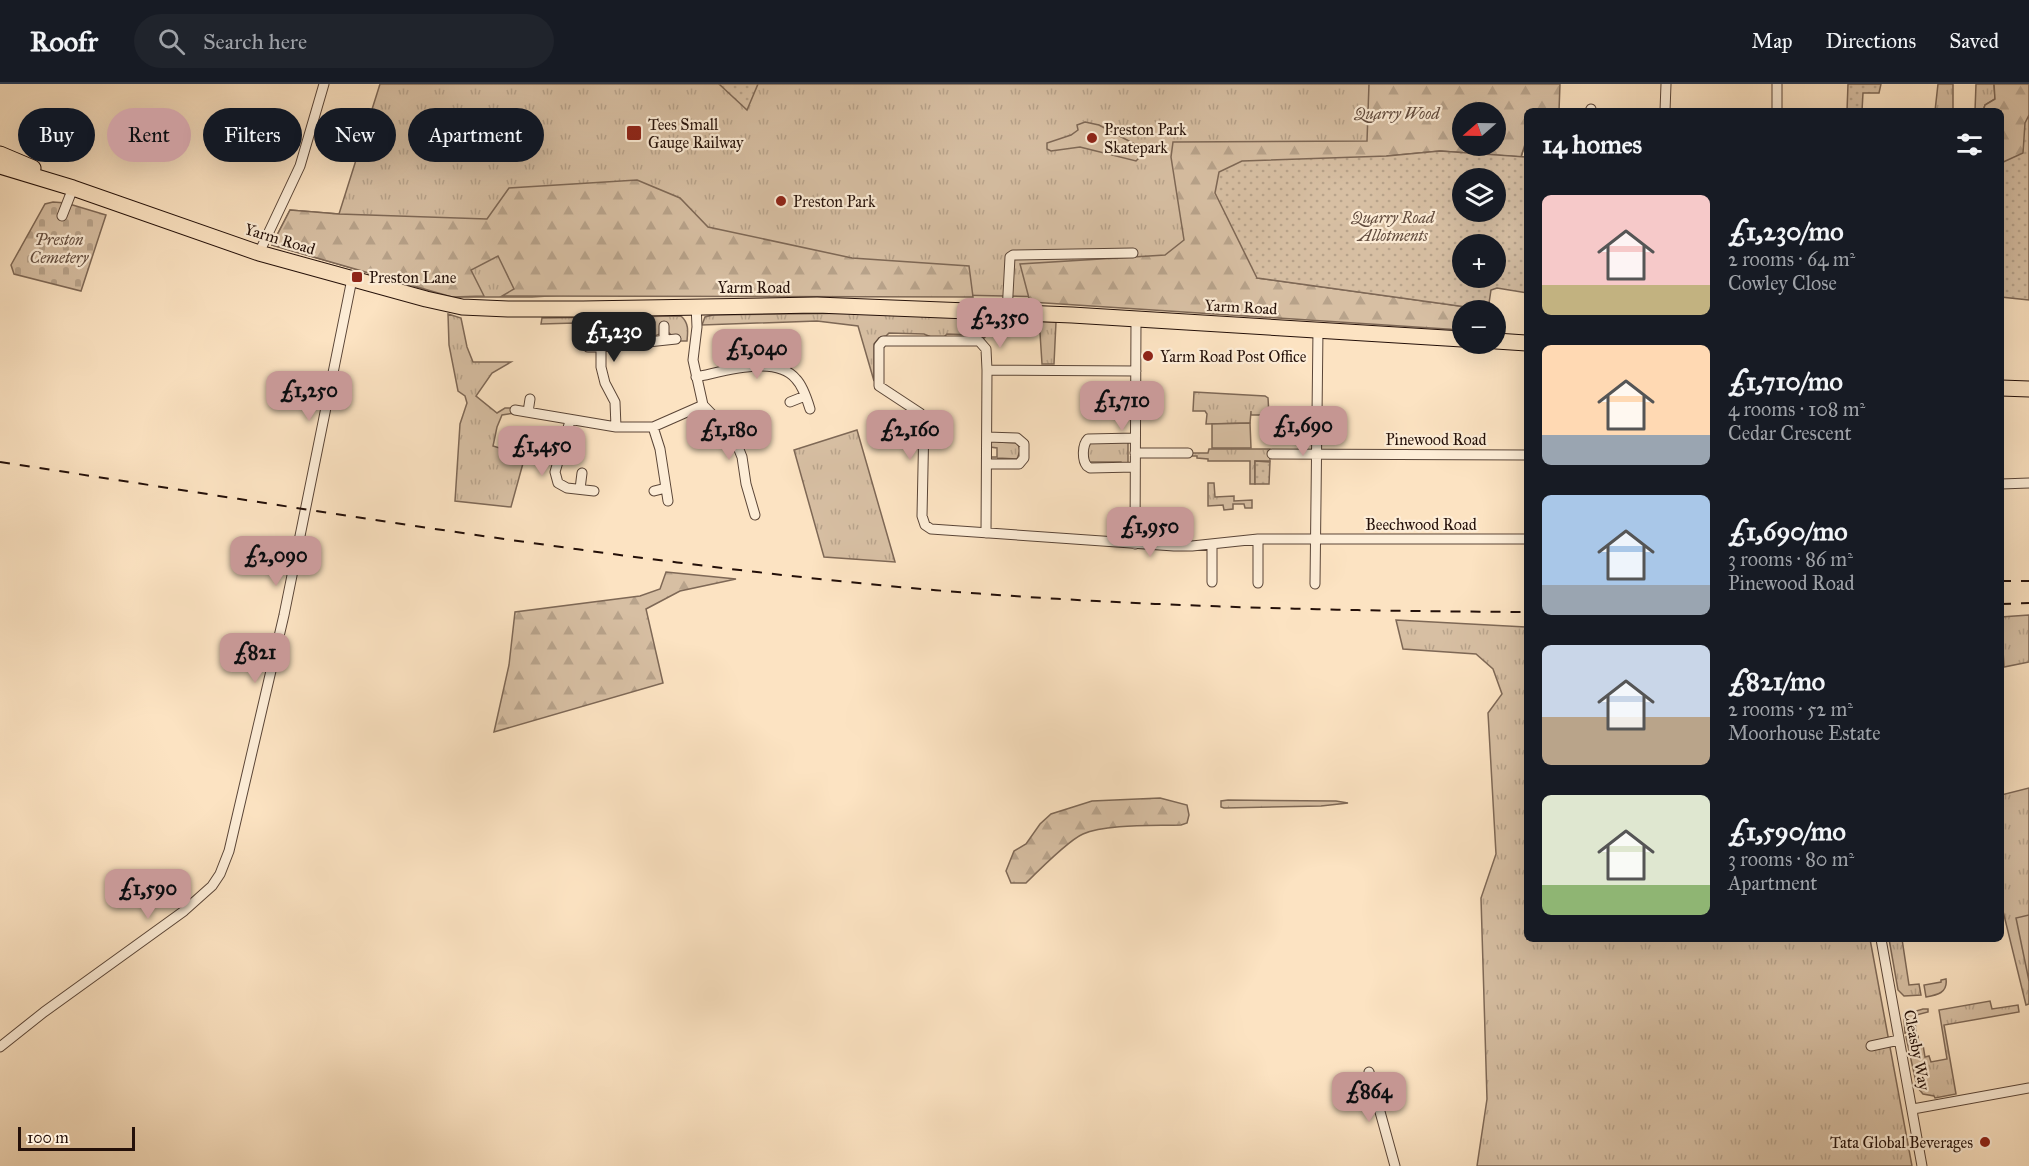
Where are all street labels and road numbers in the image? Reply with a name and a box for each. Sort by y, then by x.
street label: Yarm Road [242,219,318,259]
street label: Yarm Road [718,278,790,297]
street label: Yarm Road [1204,296,1278,318]
street label: Pinewood Road [1385,430,1487,449]
street label: Beechwood Road [1365,515,1477,534]
street label: Cleasby Way [1900,1008,1934,1092]

